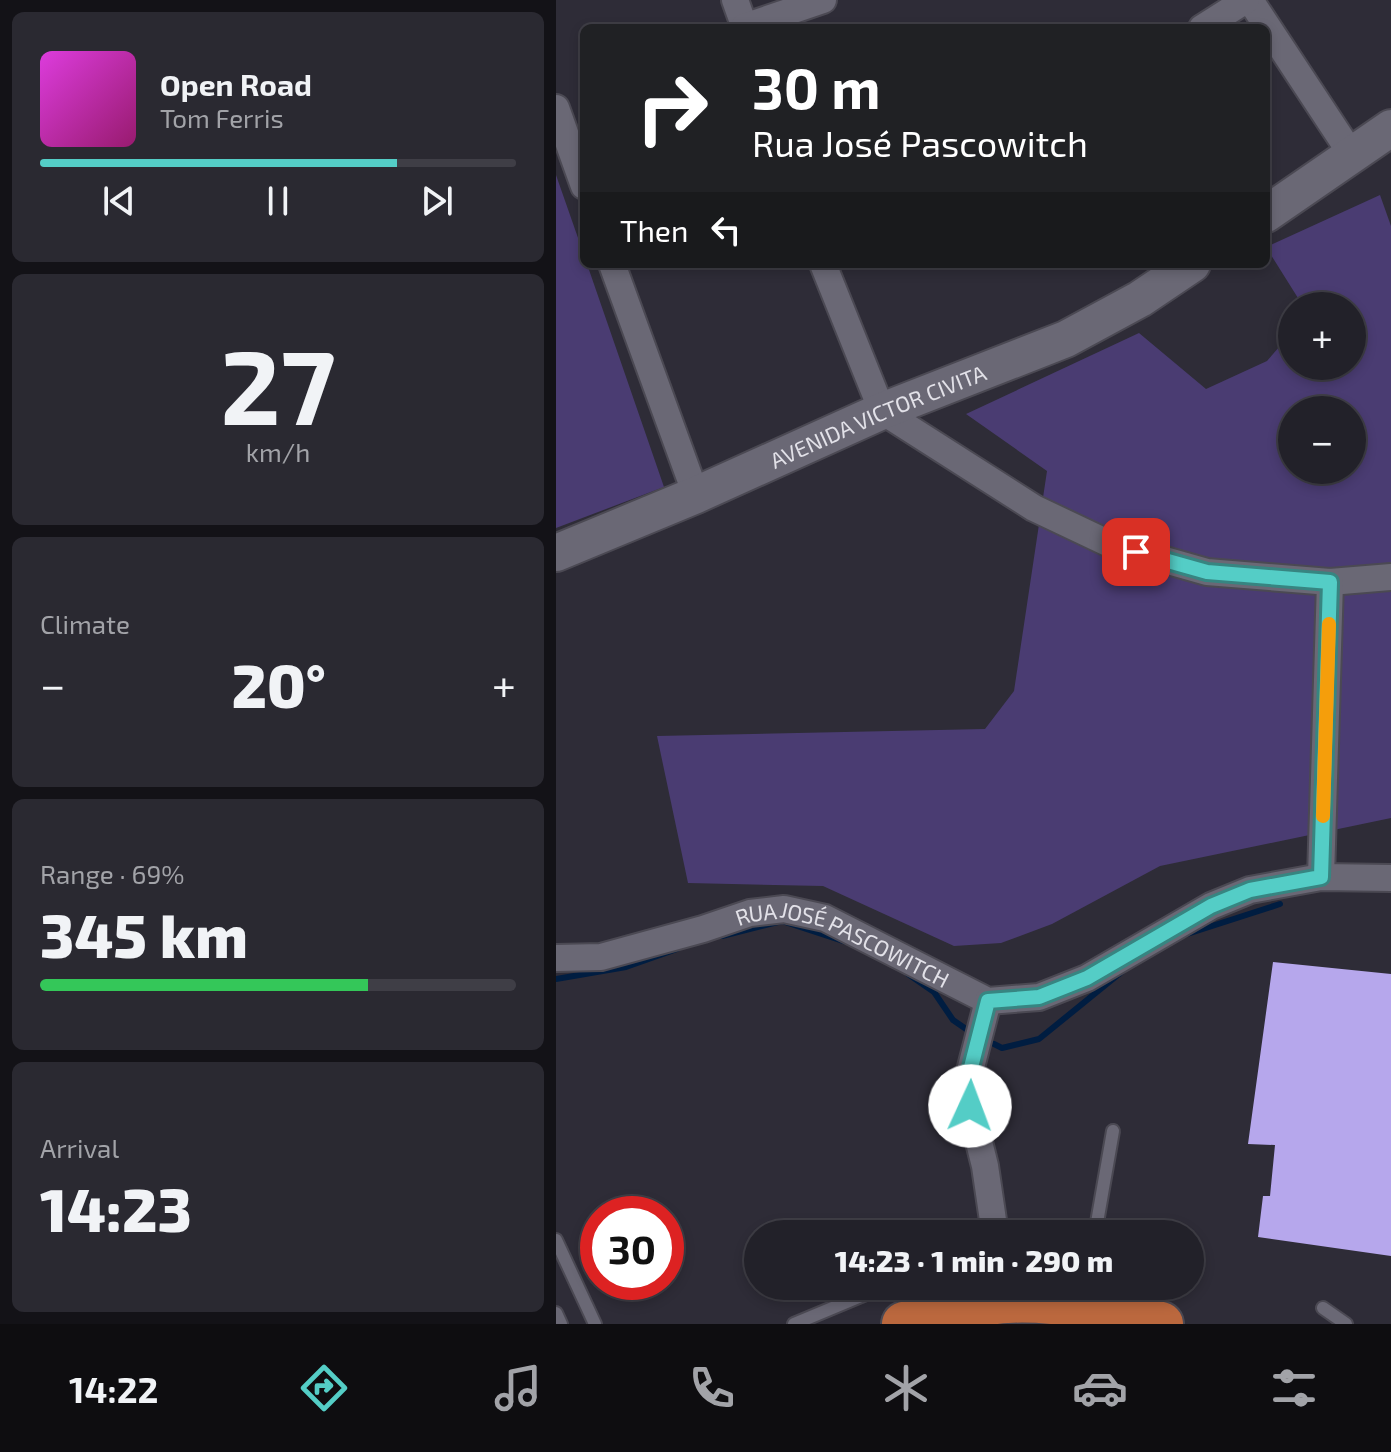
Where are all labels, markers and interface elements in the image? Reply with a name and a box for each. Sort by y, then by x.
text: 30 m [752,53,881,120]
icon: right [620,56,724,160]
text: Open Road [160,66,312,102]
text: Tom Ferris [160,102,284,133]
text: Rua José Pascowitch [752,121,1088,164]
icon: previous [97,179,141,223]
icon: pause [256,179,300,223]
icon: next [415,179,459,223]
icon: left [704,208,748,252]
text: Then [620,212,688,248]
map controls [1278,292,1366,484]
button: + [1278,292,1366,380]
text: 27 [220,321,336,446]
street label: AVENIDA VICTOR CIVITA [766,359,990,473]
button: − [1278,396,1366,484]
text: km/h [246,436,310,467]
pin [1102,518,1170,586]
icon: arrive [1114,530,1158,574]
text: Climate [40,608,130,639]
text: 20° [232,648,326,720]
text: − [40,657,66,710]
text: + [492,657,516,710]
text: Range · 69% [40,858,185,889]
street label: RUA JOSÉ PASCOWITCH [732,896,954,992]
text: 345 km [40,898,248,970]
position arrow [928,1064,1012,1148]
text: Arrival [40,1132,119,1163]
text: 14:23 [40,1172,192,1244]
speed limit sign: 30 [580,1196,684,1300]
text: 14:23 · 1 min · 290 m [835,1242,1113,1278]
icon: directions [296,1360,352,1416]
icon: music [490,1360,546,1416]
icon: phone [684,1360,740,1416]
icon: climate [878,1360,934,1416]
icon: car [1072,1360,1128,1416]
icon: filters [1266,1360,1322,1416]
text: 14:22 [69,1367,159,1410]

